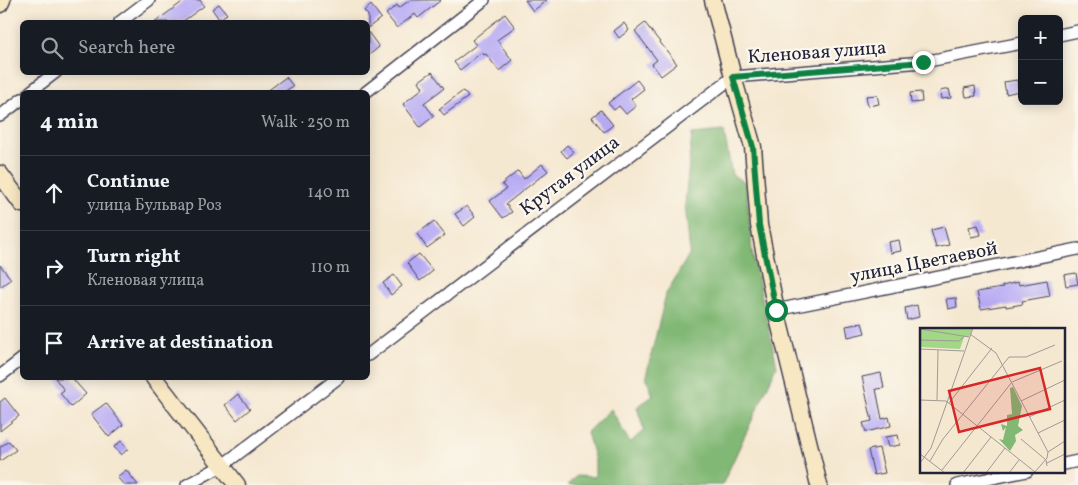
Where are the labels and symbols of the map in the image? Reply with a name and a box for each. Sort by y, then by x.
street label: Кленовая улица [747,35,887,71]
route end [912,51,935,74]
street label: Крутая улица [515,130,625,222]
street label: улица Цветаевой [848,236,1000,290]
route start [765,299,788,322]
inset map [920,328,1066,472]

